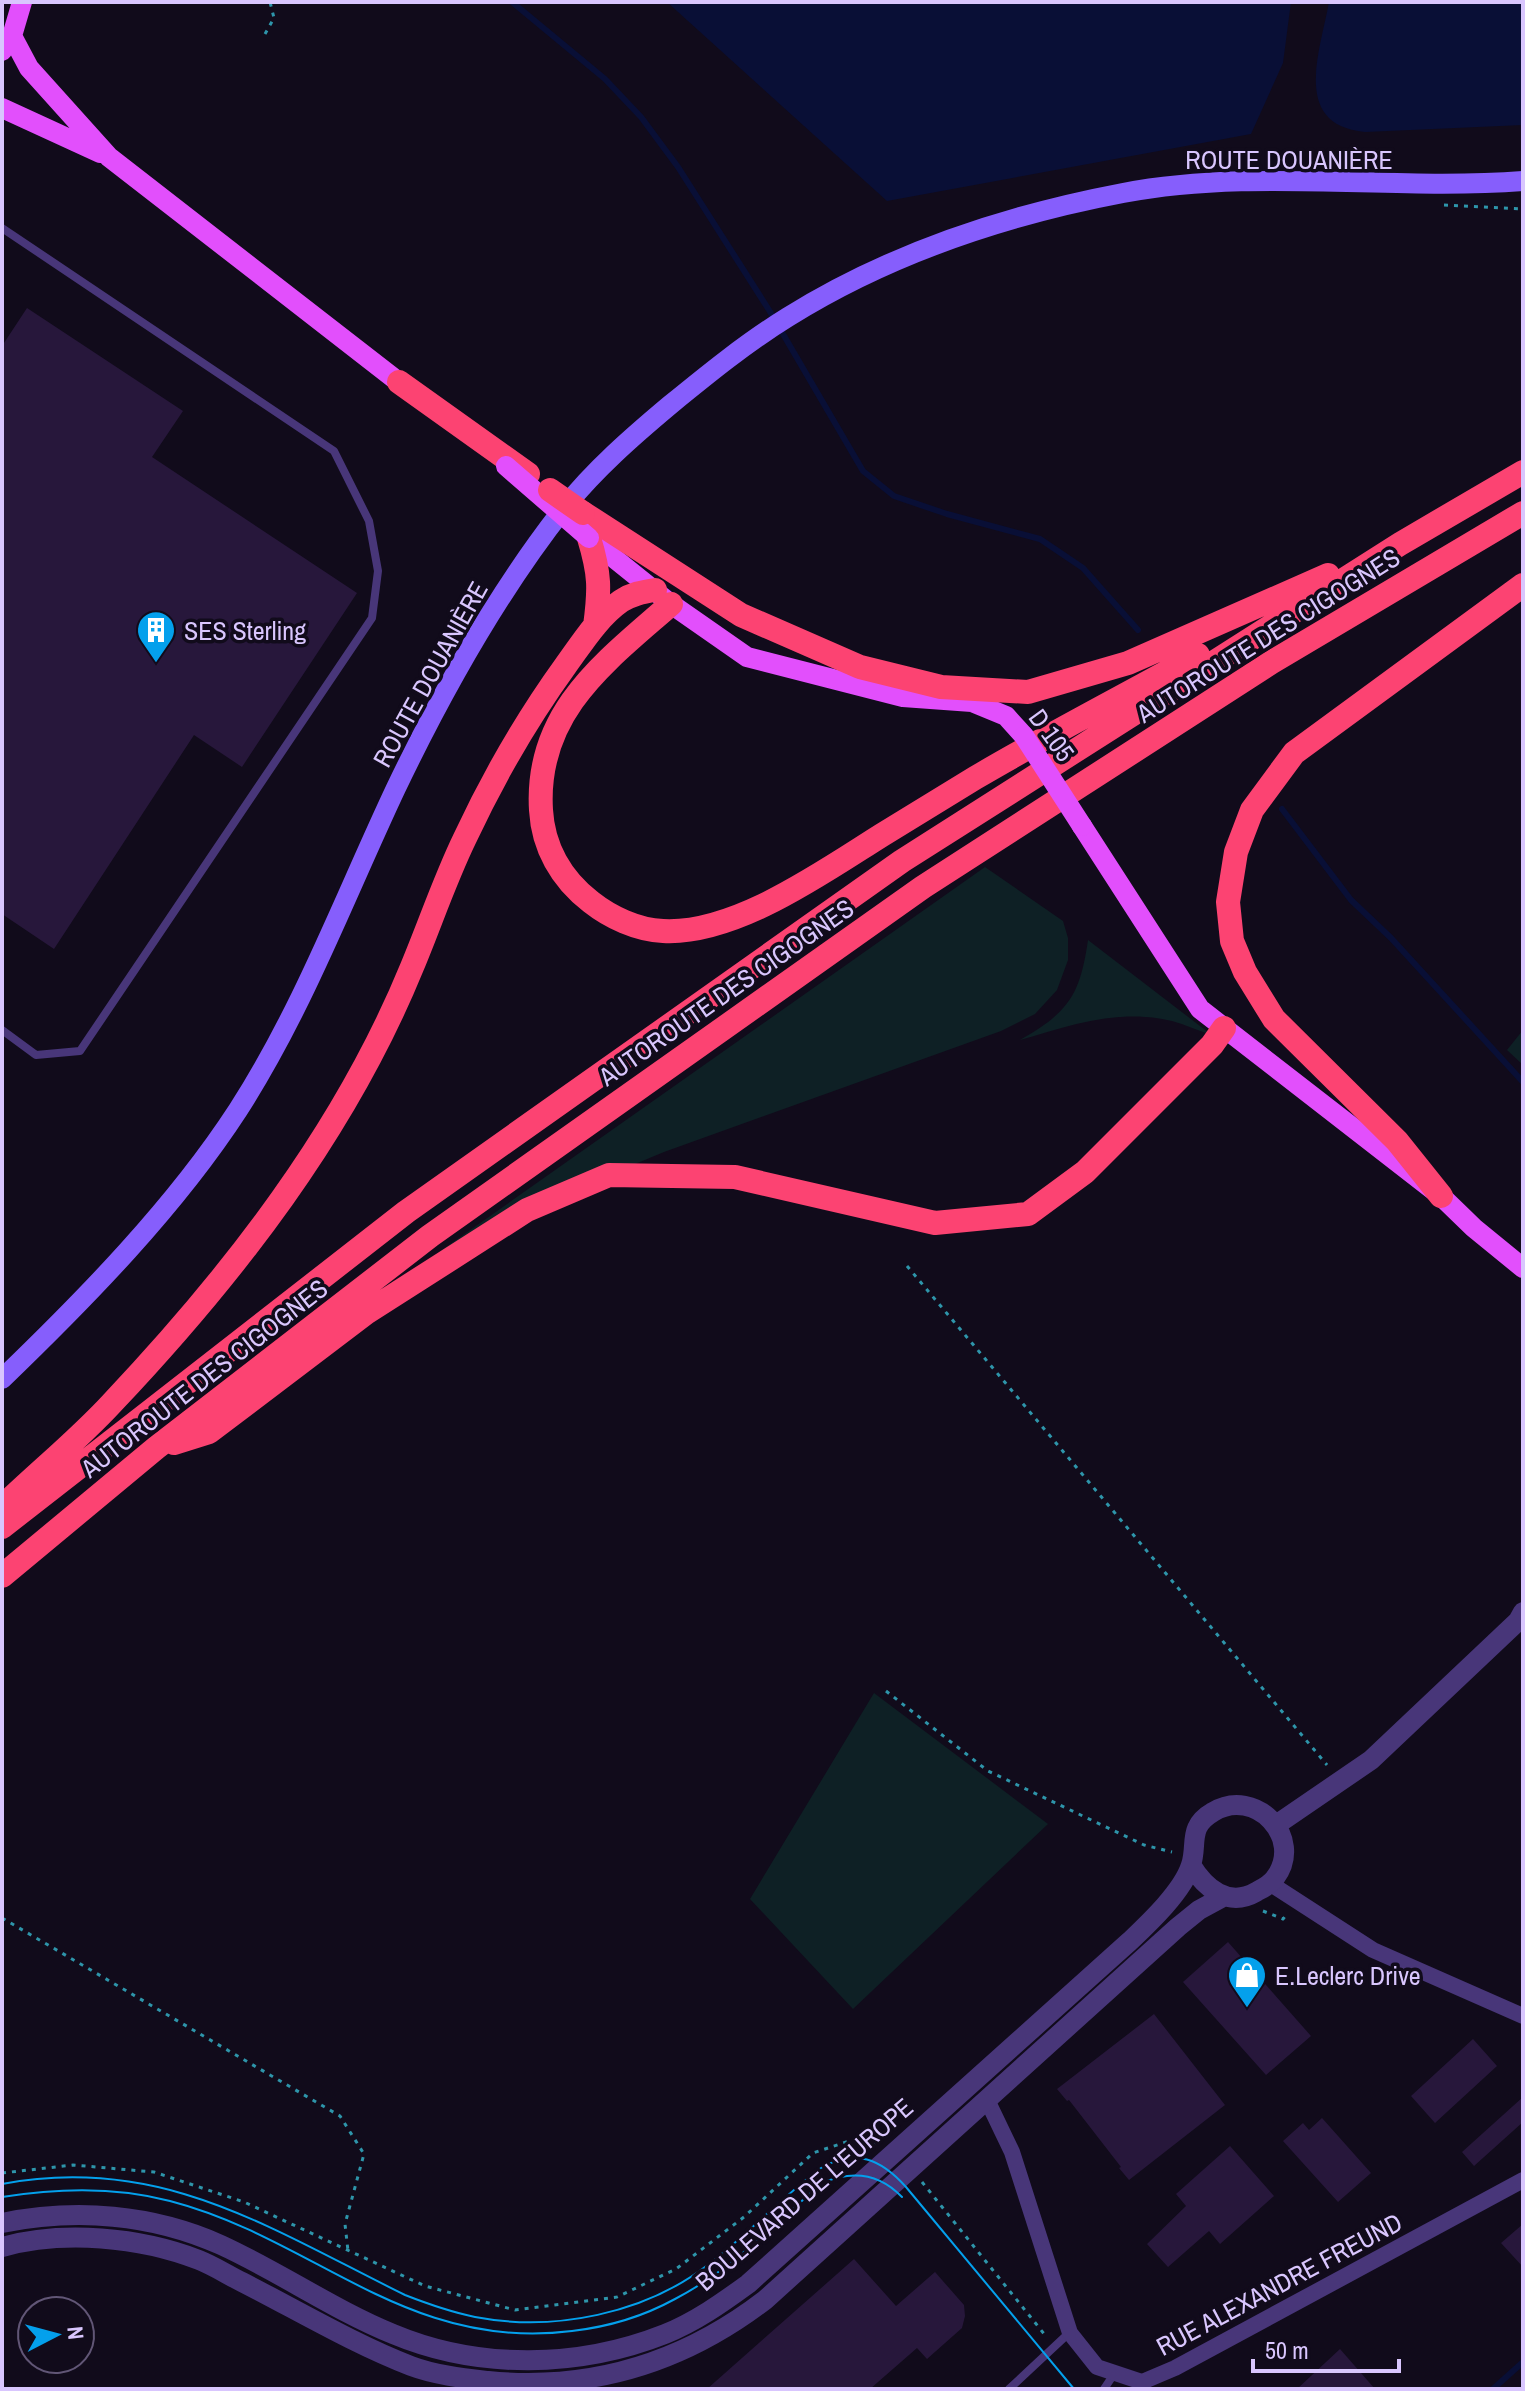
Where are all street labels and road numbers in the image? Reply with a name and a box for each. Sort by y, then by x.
street label: ROUTE DOUANIÈRE [1185,142,1393,177]
street label: AUTOROUTE DES CIGOGNES [1129,540,1406,731]
street label: ROUTE DOUANIÈRE [364,575,496,773]
street label: D 105 [1021,702,1083,768]
street label: AUTOROUTE DES CIGOGNES [591,890,861,1094]
street label: AUTOROUTE DES CIGOGNES [73,1271,335,1486]
street label: BOULEVARD DE L'EUROPE [688,2090,920,2298]
street label: RUE ALEXANDRE FREUND [1150,2204,1408,2364]

